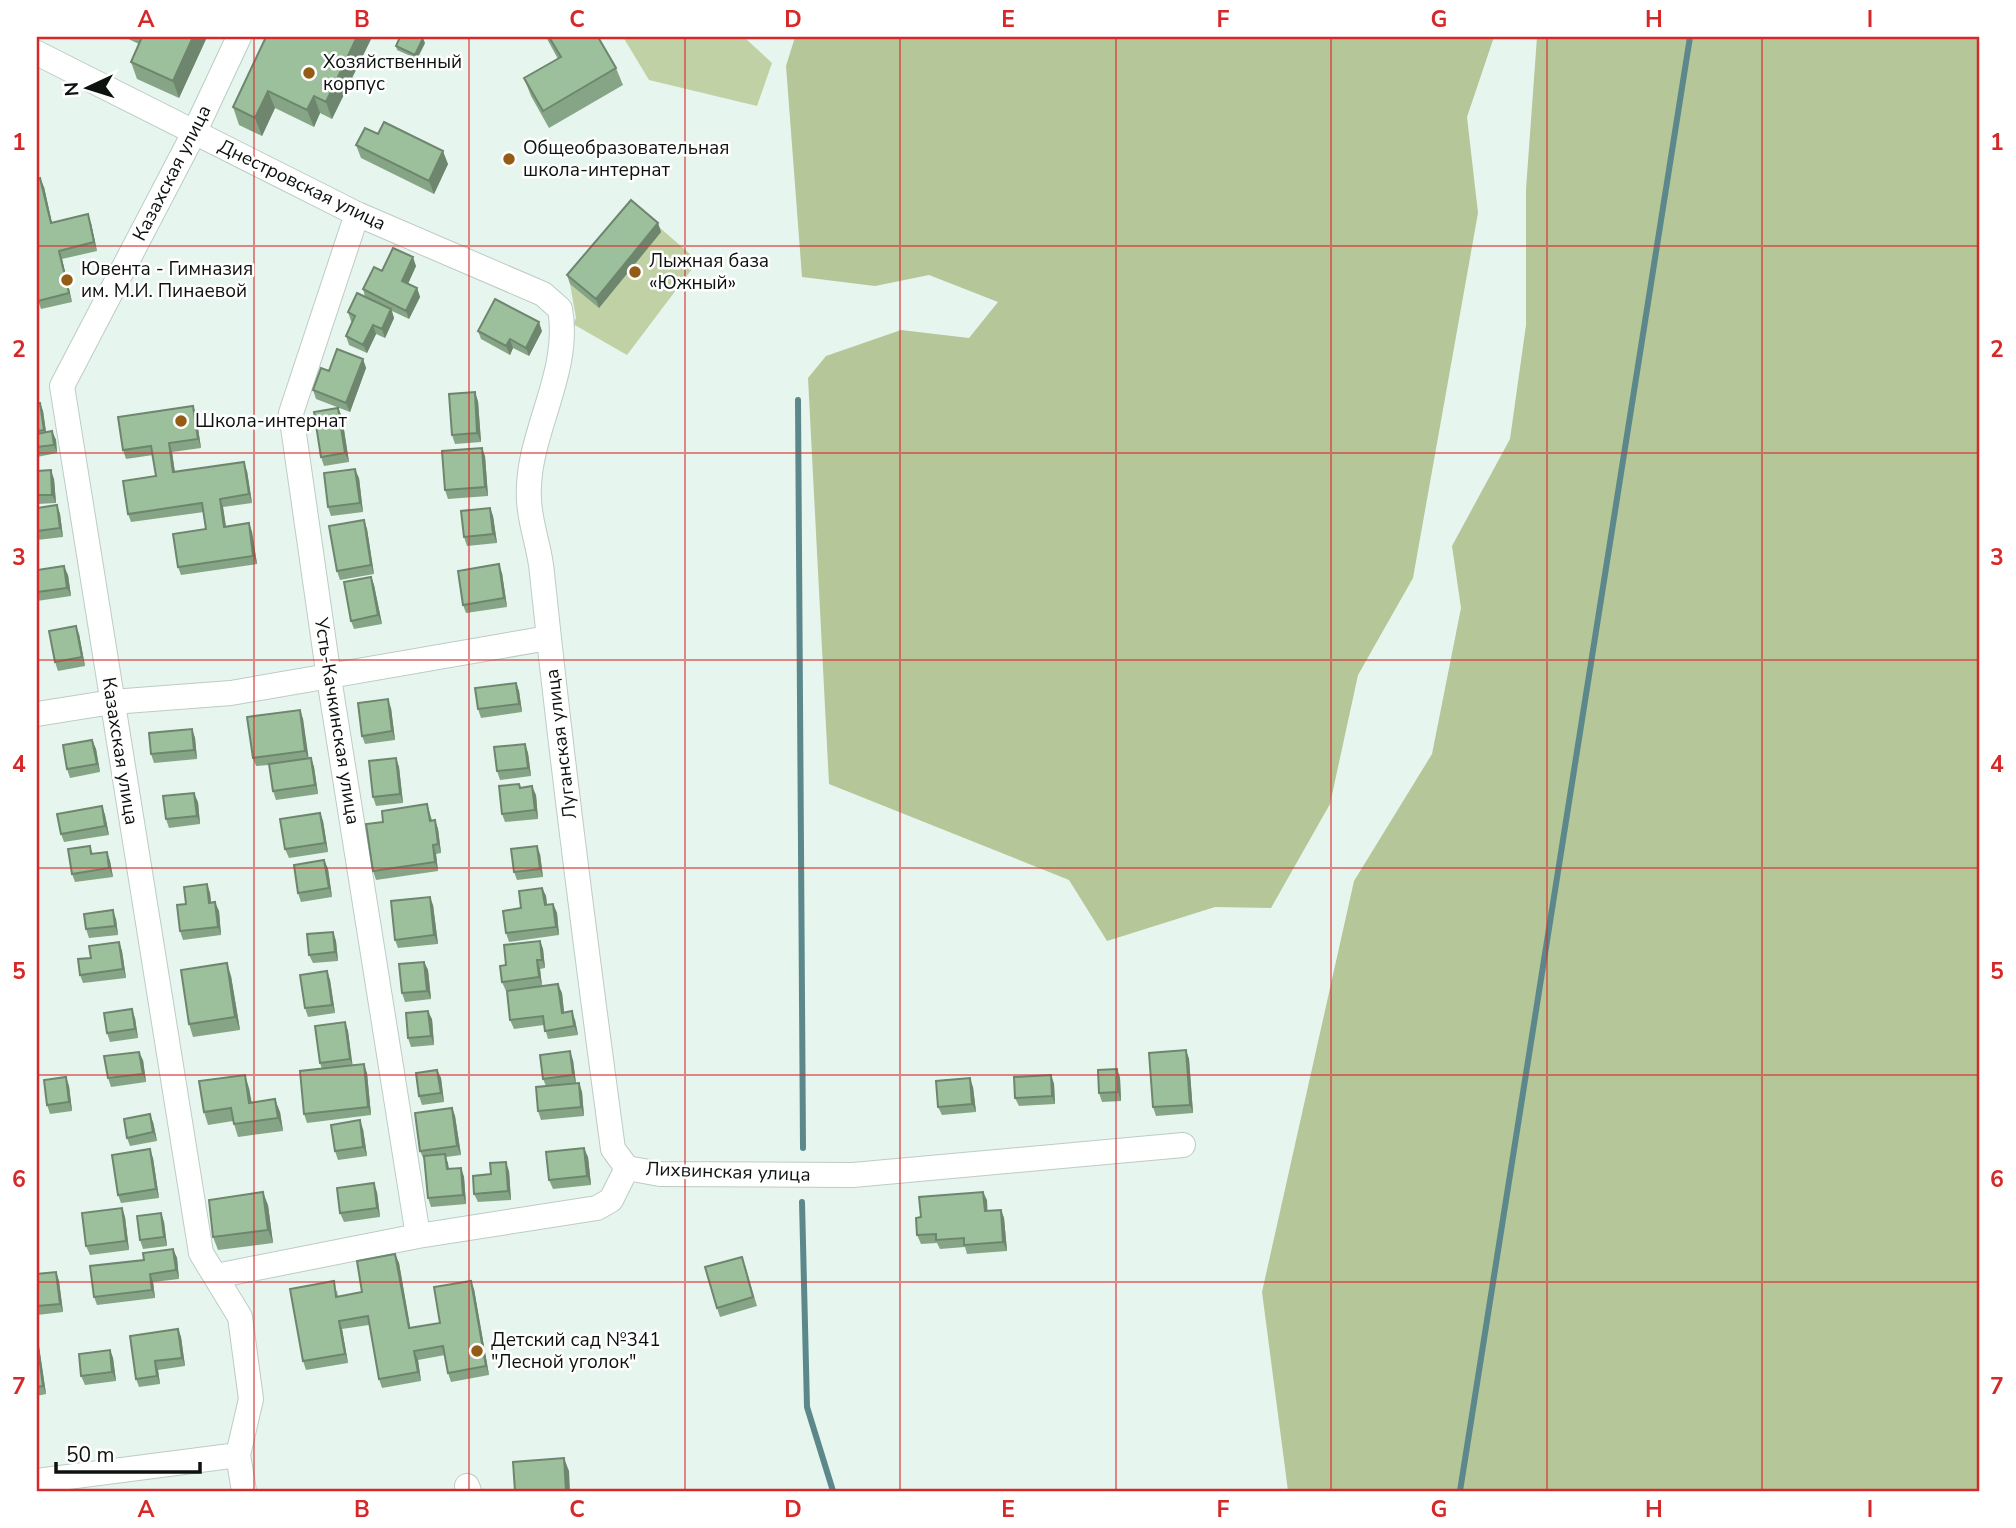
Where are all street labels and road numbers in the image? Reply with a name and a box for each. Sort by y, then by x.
street label: Казахская улица [126,101,218,245]
street label: Днестровская улица [214,133,390,237]
street label: Усть-Качкинская улица [308,615,366,826]
street label: Луганская улица [539,667,583,821]
street label: Казахская улица [95,675,145,827]
street label: Лихвинская улица [645,1156,811,1188]

